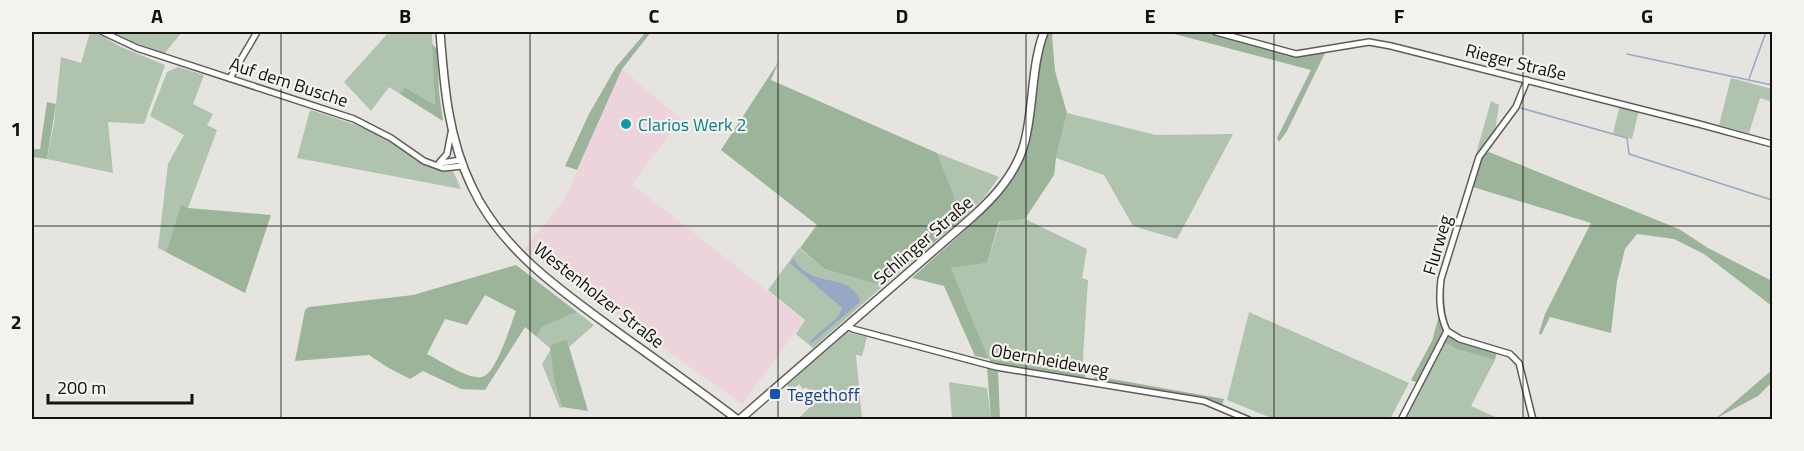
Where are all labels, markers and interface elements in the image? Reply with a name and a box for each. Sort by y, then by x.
text: A [151,0,163,31]
text: B [399,0,411,31]
text: C [649,0,660,31]
text: D [896,0,908,31]
text: E [1144,0,1156,31]
text: F [1394,0,1405,31]
text: G [1641,0,1653,31]
street label: Rieger Straße [1463,36,1569,88]
street label: Auf dem Busche [226,50,352,114]
place label: Clarios Werk 2 [638,111,747,138]
text: 1 [10,113,22,144]
marker: Clarios Werk 2 [619,117,633,131]
street label: Schlinger Straße [867,189,979,291]
street label: Flurweg [1416,212,1458,278]
street label: Westenholzer Straße [528,235,670,355]
text: 2 [10,306,22,337]
street label: Obernheideweg [989,336,1111,384]
scale bar [48,367,192,405]
text: 200 m [57,374,106,401]
place label: Tegethoff [787,381,860,408]
marker: Tegethoff [768,387,782,401]

